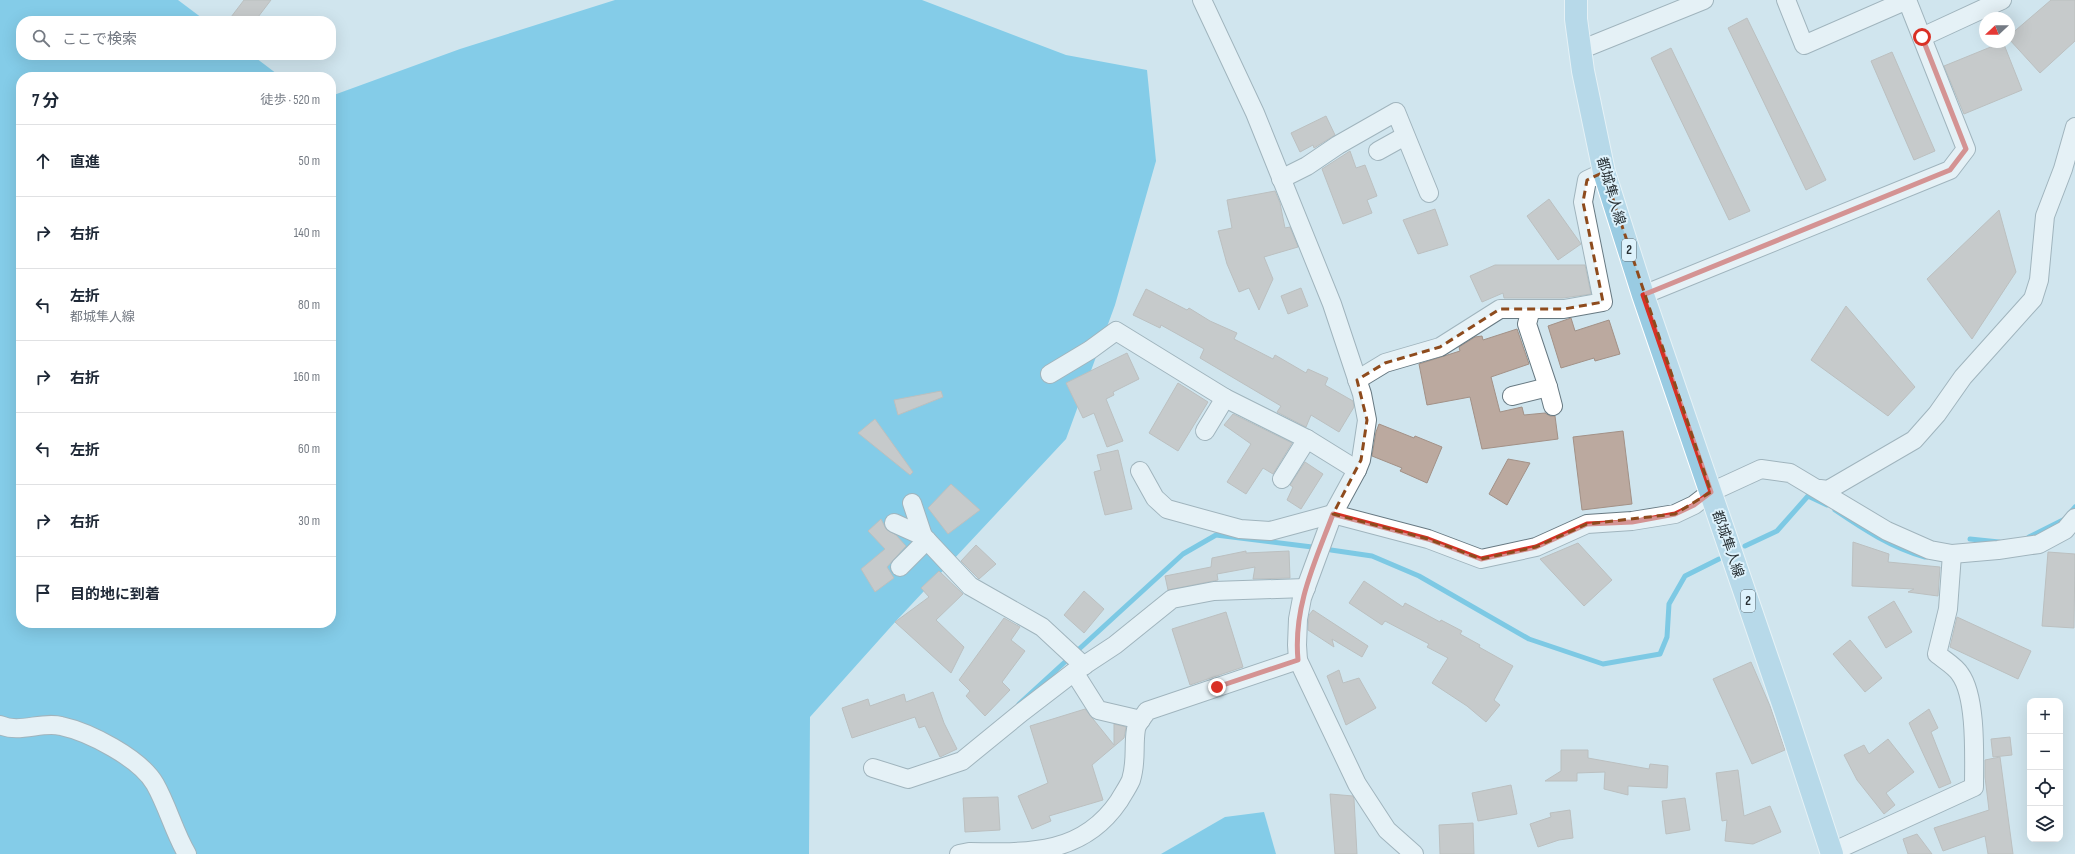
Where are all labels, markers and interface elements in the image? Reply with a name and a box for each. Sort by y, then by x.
north arrow [1979,12,2015,48]
search box [16,16,336,60]
icon: search [30,27,52,49]
route start [1913,28,1931,46]
text: ここで検索 [62,30,137,49]
text: 7 分 [32,91,59,111]
text: 徒歩 · 520 m [260,92,320,108]
icon: ahead [32,150,54,172]
text: 直進 [70,153,100,172]
text: 50 m [299,153,320,169]
street label: 都城隼人線 [1593,155,1629,227]
icon: right [32,222,54,244]
text: 右折 [70,225,100,244]
text: 140 m [294,225,320,241]
road number: 2 [1622,239,1636,261]
text: 左折 [70,287,100,306]
icon: left [32,294,54,316]
text: 80 m [298,297,320,313]
text: 都城隼人線 [70,309,135,325]
icon: right [32,366,54,388]
text: 右折 [70,369,100,388]
text: 160 m [294,369,320,385]
icon: left [32,438,54,460]
text: 左折 [70,441,100,460]
text: 60 m [298,441,320,457]
street label: 都城隼人線 [1709,508,1747,580]
icon: right [32,510,54,532]
text: 右折 [70,513,100,532]
text: 30 m [298,513,320,529]
icon: arrive [32,582,54,604]
text: 目的地に到着 [70,585,160,604]
road number: 2 [1741,590,1755,612]
route end [1208,678,1226,696]
map controls [2027,698,2063,842]
button: + [2027,698,2063,734]
button: − [2027,734,2063,770]
button: locate [2027,770,2063,806]
button: layers [2027,806,2063,842]

